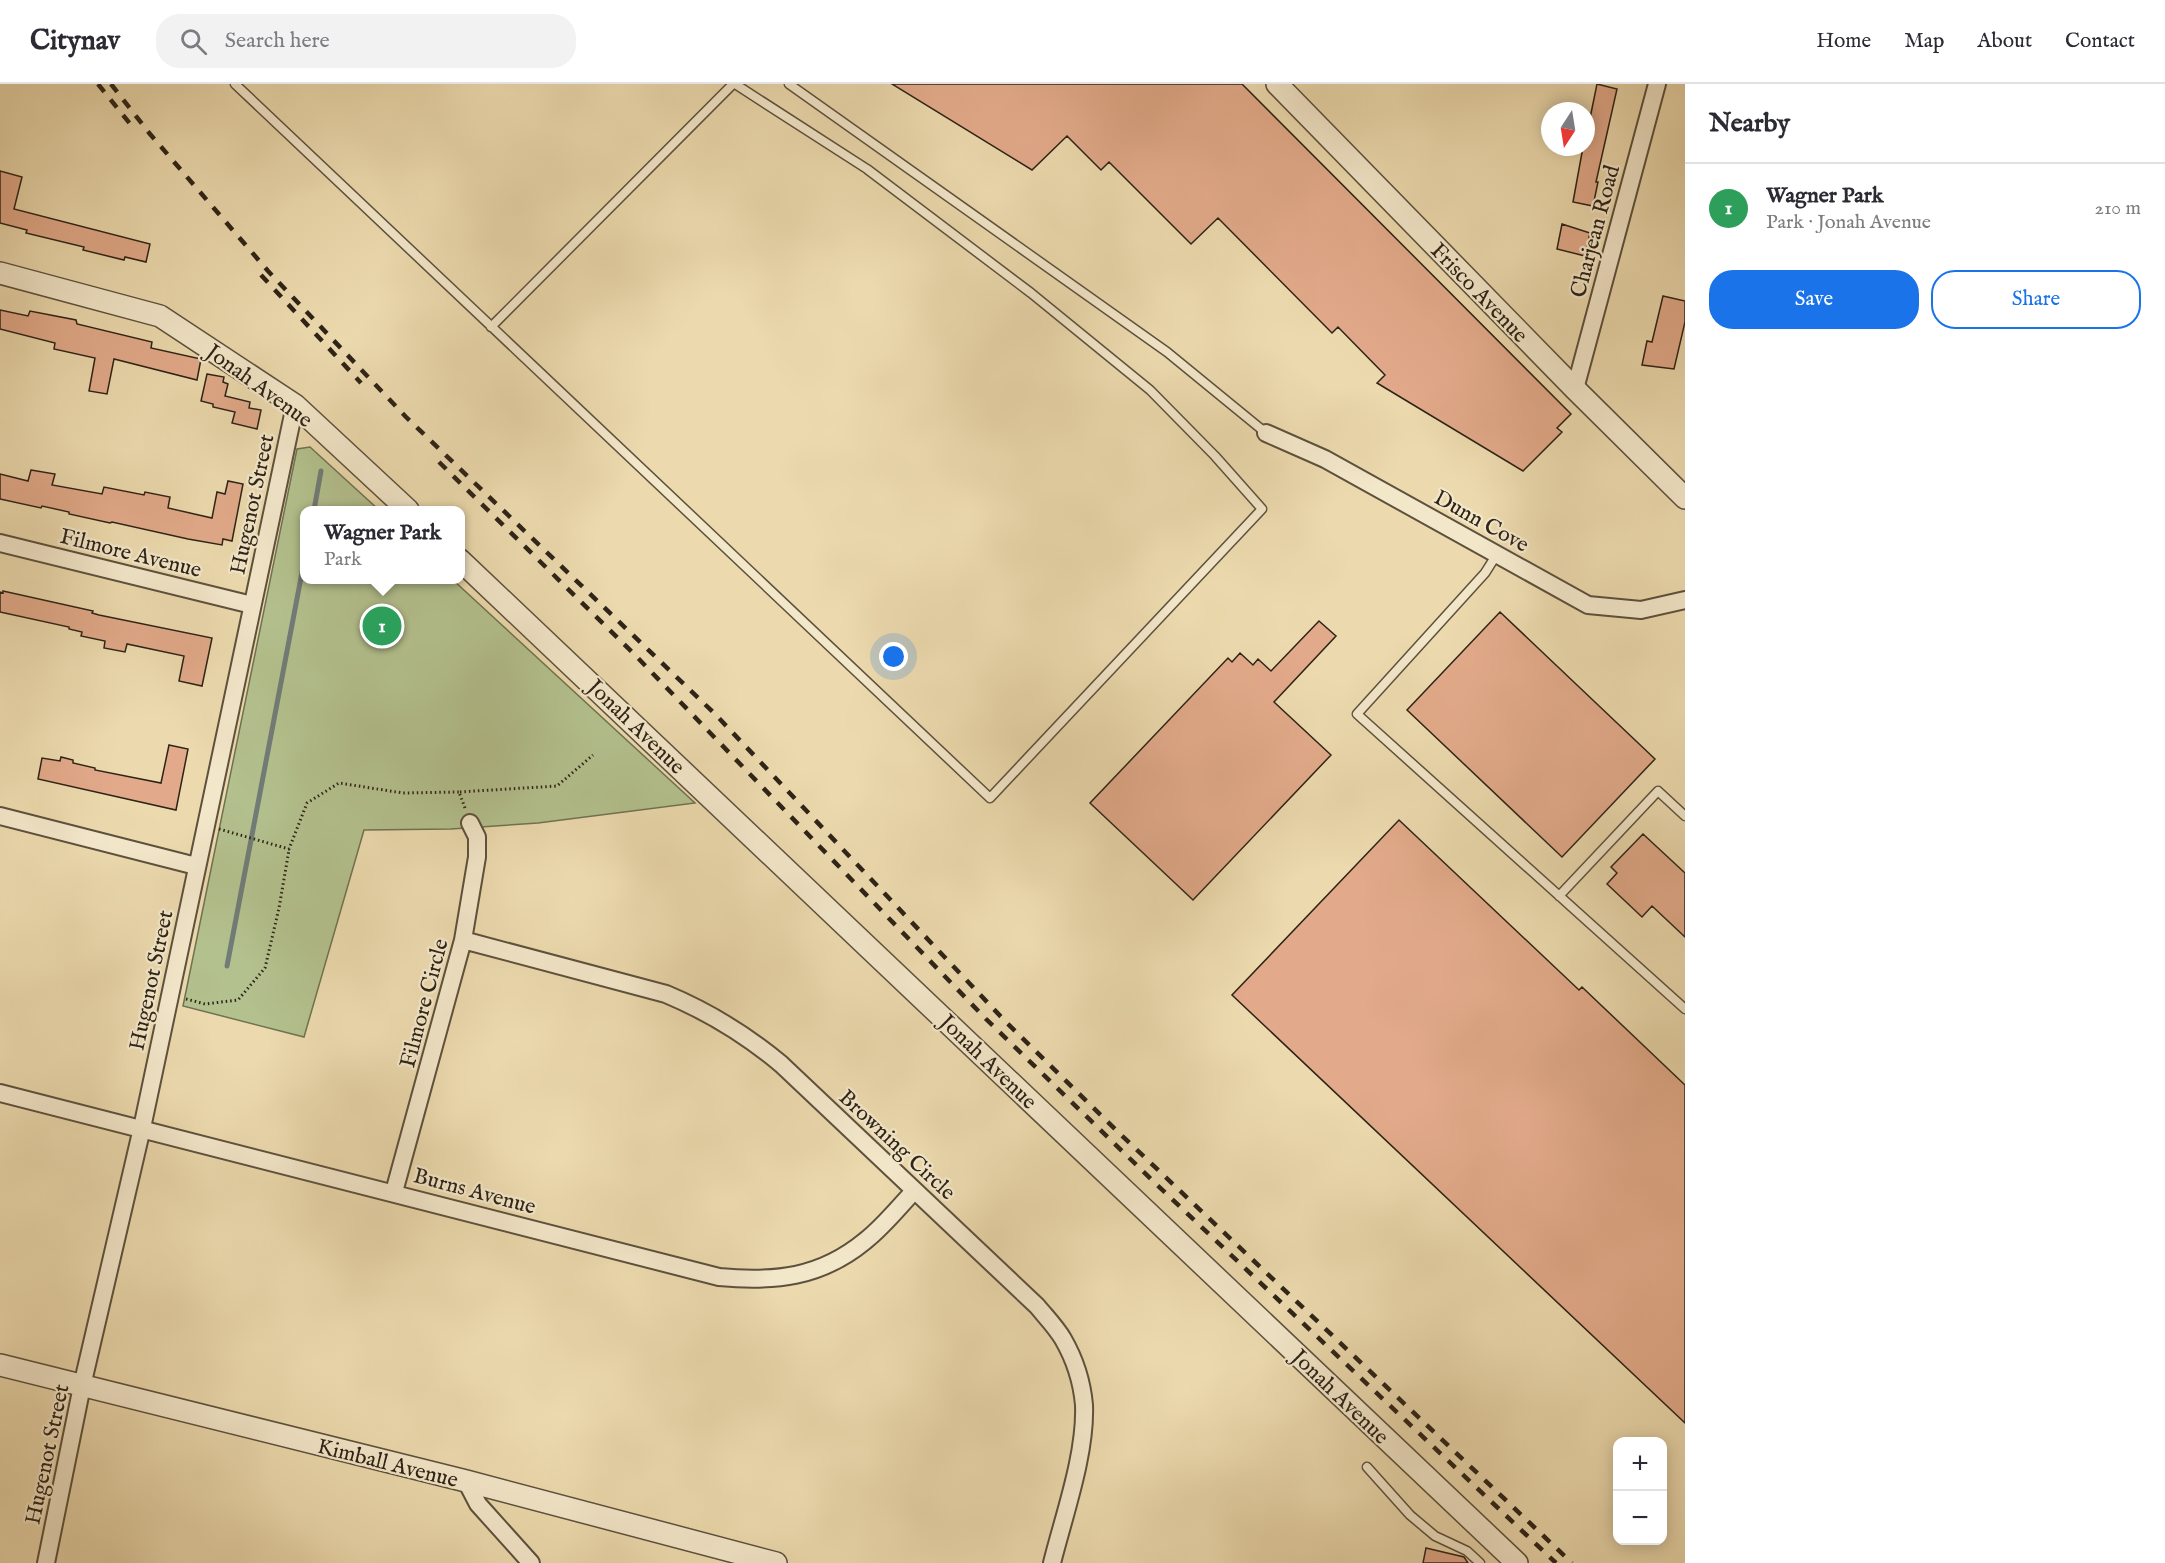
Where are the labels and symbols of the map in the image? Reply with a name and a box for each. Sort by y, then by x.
north arrow [1541,102,1595,156]
street label: Charjean Road [1565,162,1627,301]
street label: Frisco Avenue [1424,237,1533,349]
street label: Jonah Avenue [198,337,318,435]
street label: Hugenot Street [224,431,282,577]
street label: Dunn Cove [1429,484,1533,559]
street label: Filmore Avenue [57,523,204,585]
pin: 1 [362,604,401,648]
your location [879,642,908,671]
street label: Jonah Avenue [579,672,690,781]
street label: Hugenot Street [123,907,181,1053]
street label: Filmore Circle [394,936,456,1071]
street label: Jonah Avenue [931,1007,1042,1116]
street label: Browning Circle [832,1084,961,1207]
street label: Burns Avenue [410,1162,539,1222]
street label: Jonah Avenue [1283,1342,1394,1451]
street label: Hugenot Street [19,1381,77,1527]
street label: Kimball Avenue [314,1433,461,1495]

